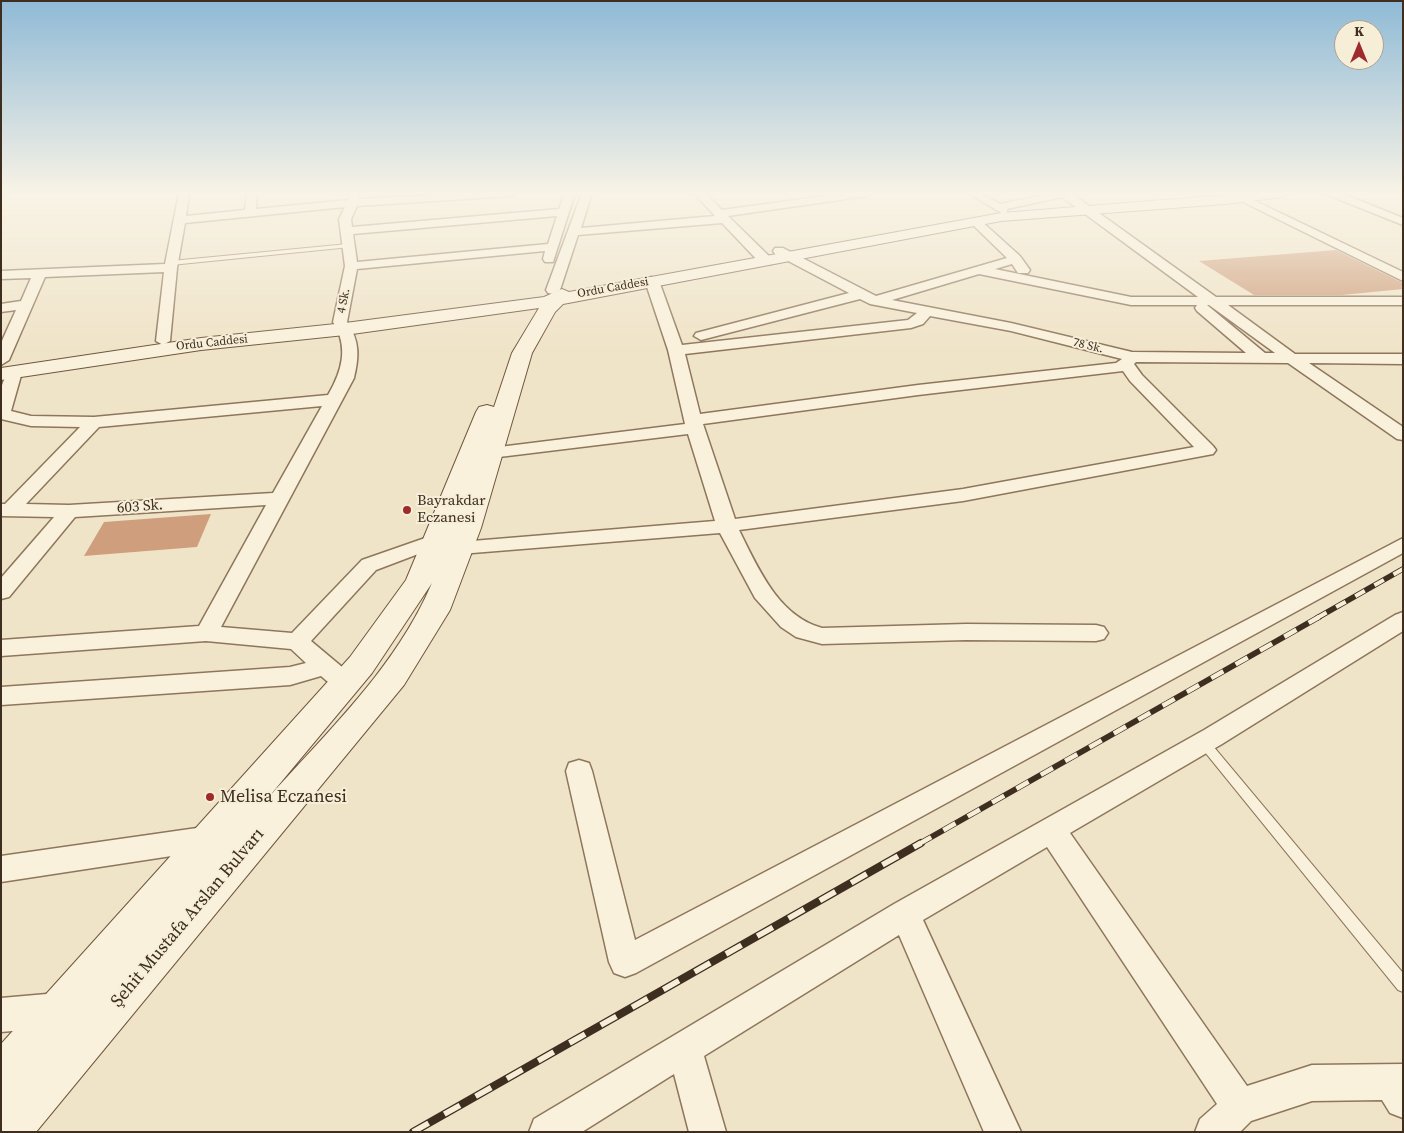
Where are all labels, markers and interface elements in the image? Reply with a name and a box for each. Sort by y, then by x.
north arrow [1334,20,1384,70]
text: K [1354,21,1364,41]
street label: Ordu Caddesi [576,275,650,301]
street label: 4 Sk. [335,287,353,315]
street label: Ordu Caddesi [175,332,249,354]
street label: 78 Sk. [1071,335,1105,357]
place label: Bayrakdar Eczanesi [417,492,486,527]
street label: 603 Sk. [116,496,164,518]
marker: Bayrakdar Eczanesi [401,504,413,516]
place label: Melisa Eczanesi [220,786,347,808]
marker: Melisa Eczanesi [204,791,216,803]
street label: Şehit Mustafa Arslan Bulvarı [107,824,269,1012]

